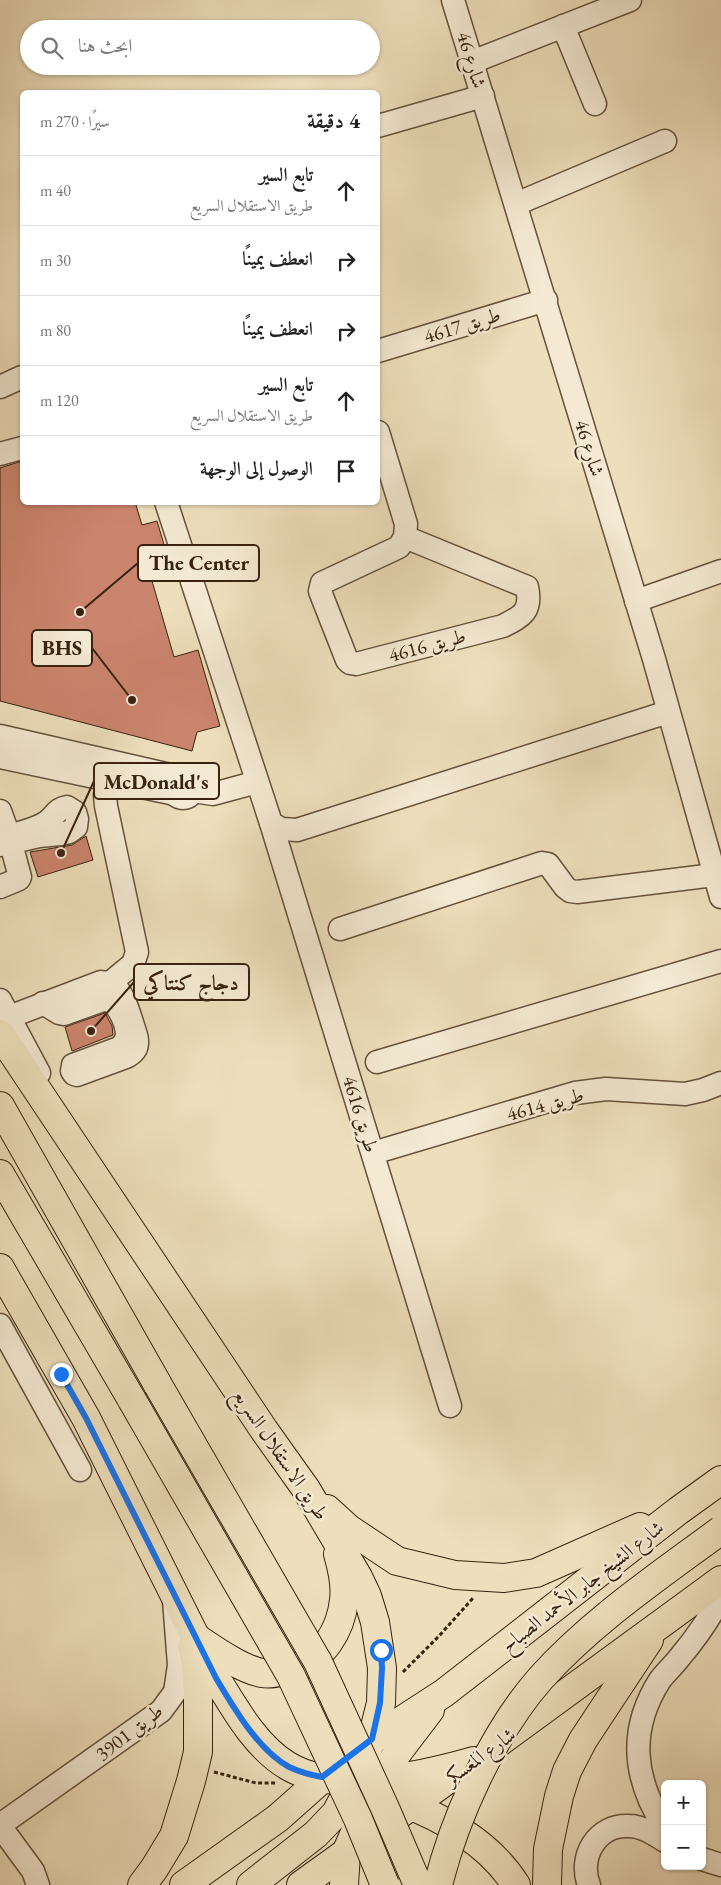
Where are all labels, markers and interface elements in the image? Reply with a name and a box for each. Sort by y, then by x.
search box [20,20,380,75]
street label: شارع 46 [446,28,493,93]
text: ابحث هنا [78,33,132,58]
icon: search [38,34,66,62]
text: 4 دقيقة [307,107,360,134]
text: سيرًا · 270 m [40,111,110,132]
text: تابع السير [259,162,313,187]
icon: ahead [332,177,360,205]
text: 40 m [40,180,71,201]
text: طريق الاستقلال السريع [190,195,313,216]
text: انعطف يمينًا [242,246,313,271]
icon: right [332,247,360,275]
text: 30 m [40,250,71,271]
street label: طريق 4617 [420,301,504,349]
text: انعطف يمينًا [242,316,313,341]
icon: right [332,317,360,345]
text: 80 m [40,320,71,341]
text: تابع السير [259,372,313,397]
icon: ahead [332,387,360,415]
text: 120 m [40,390,79,411]
text: طريق الاستقلال السريع [190,405,313,426]
street label: شارع 46 [564,416,611,481]
text: الوصول إلى الوجهة [200,456,313,481]
icon: arrive [332,457,360,485]
callout: The Center [138,545,259,581]
text: The Center [149,549,250,576]
street label: طريق 4616 [385,622,469,668]
callout: BHS [32,630,92,666]
text: BHS [42,634,82,661]
callout: McDonald's [94,763,219,799]
text: McDonald's [104,768,209,795]
callout: دجاج كنتاكي [134,964,249,1000]
text: دجاج كنتاكي [142,969,239,1002]
street label: طريق 4616 [337,1072,385,1156]
street label: طريق 4614 [503,1081,587,1127]
route end [50,1363,73,1386]
street label: طريق الاستقلال السريع [223,1383,335,1528]
street label: شارع الشيخ جابر الأحمد الصباح [494,1513,672,1662]
route start [370,1639,393,1662]
street label: طريق 3901 [90,1697,168,1767]
street label: شارع المعسكر [438,1721,524,1796]
map controls [661,1780,706,1870]
button: + [661,1780,706,1825]
button: − [661,1825,706,1870]

